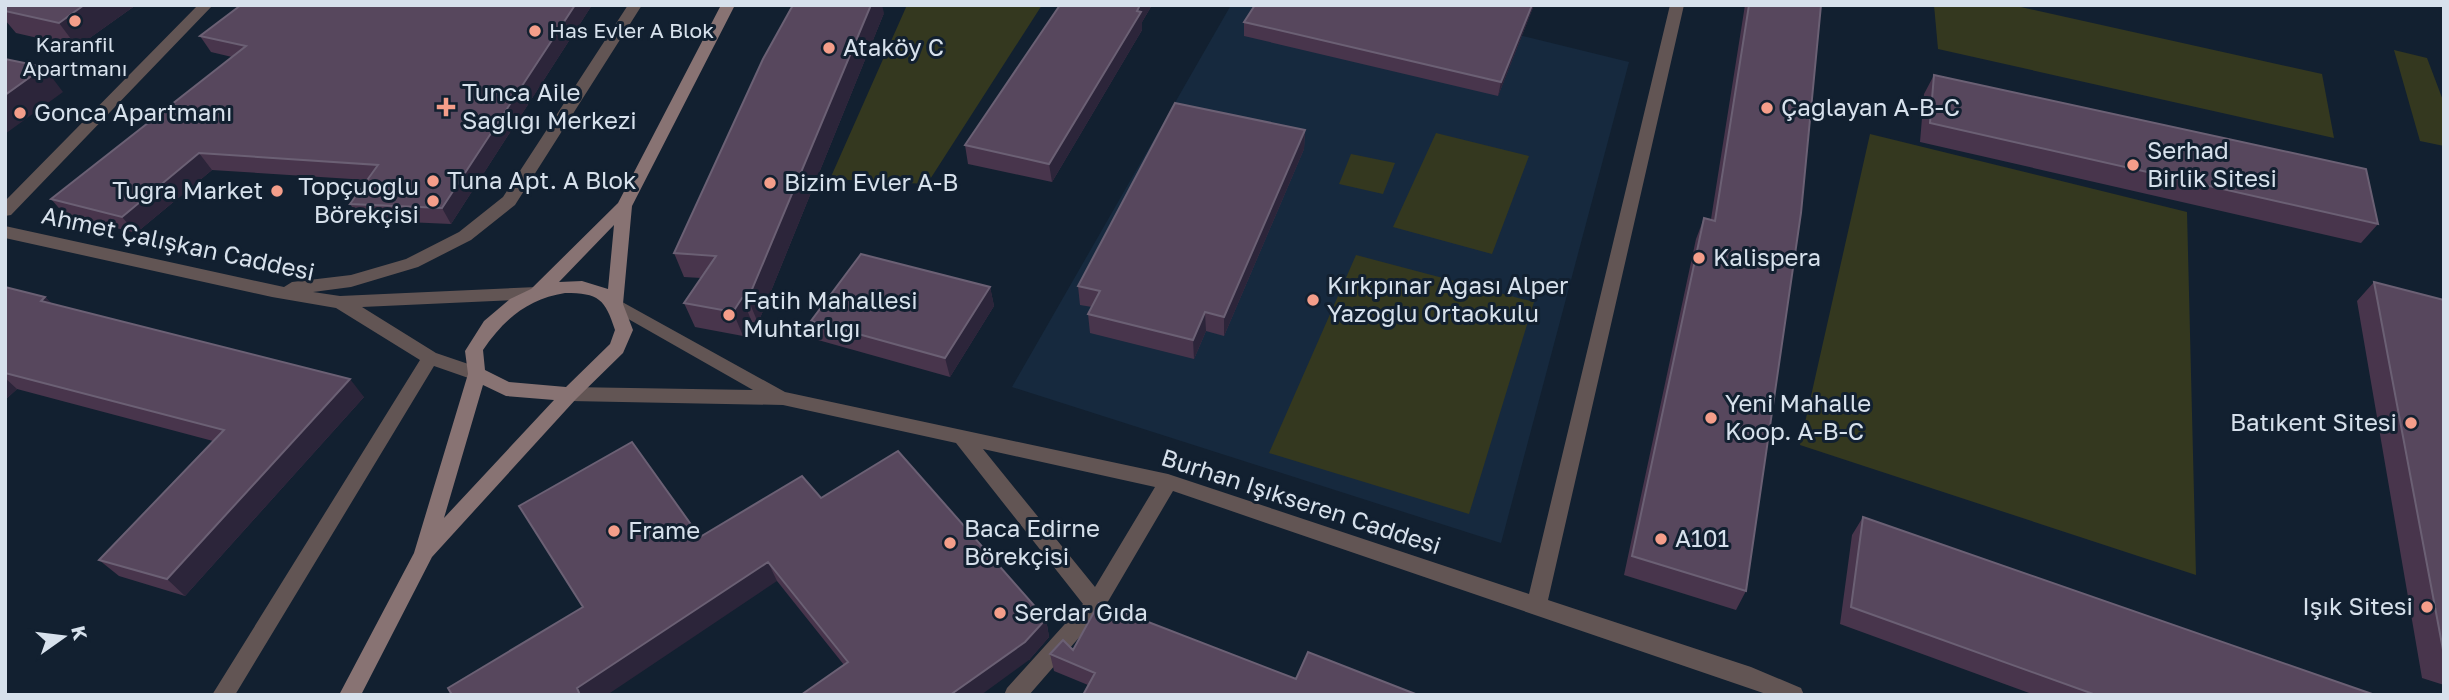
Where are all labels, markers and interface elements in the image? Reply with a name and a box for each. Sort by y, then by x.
marker: Karanfil Apartmanı [67,13,83,29]
place label: Has Evler A Blok [549,17,714,43]
marker: Has Evler A Blok [527,23,543,39]
place label: Karanfil Apartmanı [23,31,127,81]
place label: Ataköy C [843,32,944,61]
marker: Ataköy C [821,40,837,56]
place label: Tunca Aile Sağlığı Merkezi [462,77,637,134]
place label: Çağlayan A-B-C [1781,92,1960,121]
place label: Gonca Apartmanı [34,97,233,126]
marker: Tunca Aile Sağlığı Merkezi [436,97,456,117]
marker: Çağlayan A-B-C [1759,100,1775,116]
marker: Gonca Apartmanı [12,105,28,121]
place label: Serhad Birlik Sitesi [2147,135,2277,192]
marker: Serhad Birlik Sitesi [2125,157,2141,173]
place label: Tuna Apt. A Blok [447,165,636,194]
place label: Bizim Evler A-B [784,167,958,196]
place label: Topçuoğlu Börekçisi [298,171,419,228]
marker: Tuna Apt. A Blok [425,173,441,189]
place label: Tuğra Market [112,175,263,204]
marker: Bizim Evler A-B [762,175,778,191]
marker: Tuğra Market [269,183,285,199]
marker: Topçuoğlu Börekçisi [425,193,441,209]
street label: Ahmet Çalışkan Caddesi [39,199,318,286]
place label: Kalispera [1713,242,1821,271]
marker: Kalispera [1691,250,1707,266]
place label: Kırkpınar Ağası Alper Yazoğlu Ortaokulu [1327,270,1568,327]
place label: Fatih Mahallesi Muhtarlığı [743,285,918,342]
marker: Kırkpınar Ağası Alper Yazoğlu Ortaokulu [1305,292,1321,308]
marker: Fatih Mahallesi Muhtarlığı [721,307,737,323]
place label: Yeni Mahalle Koop. A-B-C [1725,388,1871,445]
place label: Batıkent Sitesi [2230,407,2397,436]
marker: Yeni Mahalle Koop. A-B-C [1703,410,1719,426]
marker: Batıkent Sitesi [2403,415,2419,431]
street label: Burhan Işıkseren Caddesi [1158,442,1445,560]
place label: Baca Edirne Börekçisi [964,513,1100,570]
place label: Frame [628,515,700,544]
marker: Frame [606,523,622,539]
place label: A101 [1675,523,1729,552]
marker: A101 [1653,531,1669,547]
marker: Baca Edirne Börekçisi [942,535,958,551]
place label: Işık Sitesi [2302,591,2413,620]
place label: Serdar Gıda [1014,597,1148,626]
marker: Işık Sitesi [2419,599,2435,615]
north arrow [28,602,98,672]
marker: Serdar Gıda [992,605,1008,621]
text: K [67,623,93,642]

